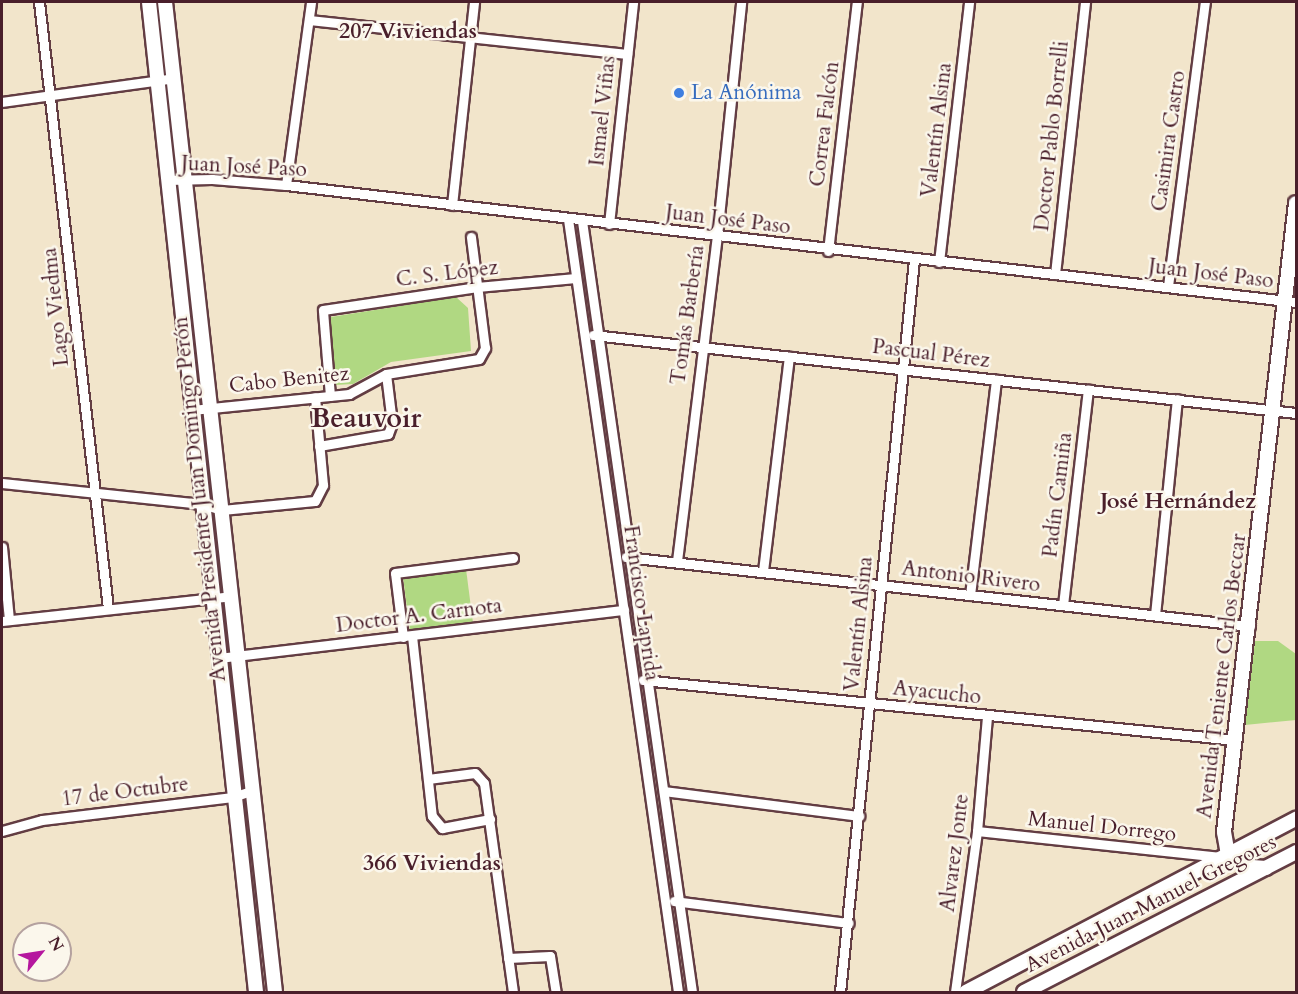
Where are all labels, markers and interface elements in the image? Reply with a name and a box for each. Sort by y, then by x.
district label: 207 Viviendas [339,19,477,45]
street label: Doctor Pablo Borrelli [1029,39,1075,233]
street label: Ismael Viñas [585,55,621,167]
street label: Correa Falcón [805,60,845,188]
street label: Valentín Alsina [916,61,958,199]
street label: Casimira Castro [1147,69,1191,213]
place label: La Anónima [691,80,801,106]
marker: La Anónima [672,86,686,100]
street label: Juan José Paso [181,151,307,183]
street label: Juan José Paso [664,200,792,240]
street label: Tomás Barbería [666,244,710,386]
street label: Lago Viedma [37,246,75,368]
street label: Juan José Paso [1147,254,1275,294]
street label: C. S. López [395,255,499,293]
street label: Avenida Presidente Juan Domingo Perón [168,315,232,683]
street label: Pascual Pérez [871,334,991,374]
street label: Cabo Benitez [228,361,350,399]
district label: Beauvoir [311,403,421,435]
street label: Padín Camiña [1038,431,1078,559]
district label: José Hernández [1100,489,1256,515]
street label: Francisco Laprida [618,524,664,682]
street label: Avenida Teniente Carlos Beccar [1192,532,1252,820]
street label: Valentín Alsina [839,555,879,693]
street label: Antonio Rivero [900,556,1042,598]
street label: Doctor A. Carnota [335,593,503,639]
street label: Ayacucho [892,676,982,710]
street label: 17 de Octubre [60,772,190,812]
street label: Alvarez Jonte [935,793,975,913]
street label: Manuel Dorrego [1026,807,1178,847]
street label: Avenida Juan Manuel Gregores [1021,830,1281,978]
district label: 366 Viviendas [363,851,501,877]
north arrow [12,922,72,982]
text: N [43,932,69,956]

